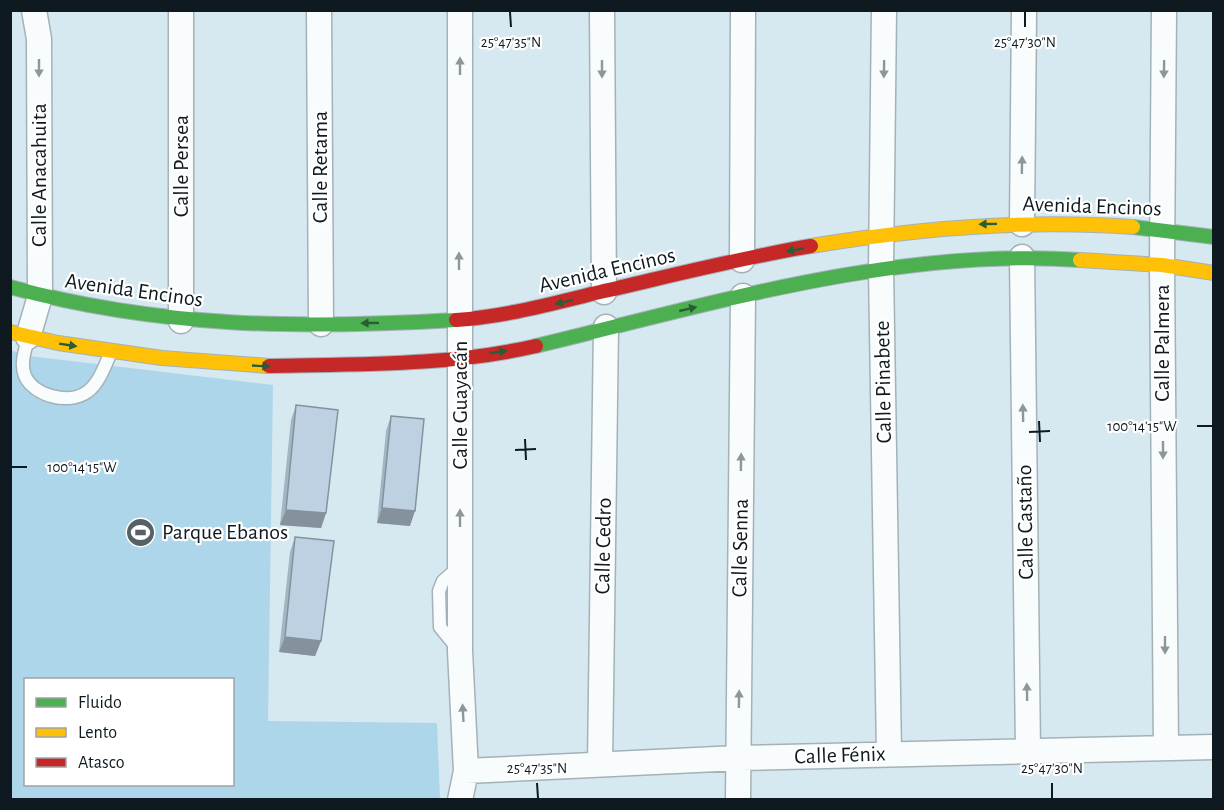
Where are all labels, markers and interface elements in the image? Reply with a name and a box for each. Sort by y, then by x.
text: 25°47'35"N [481,35,541,50]
text: 25°47'30"N [994,35,1056,50]
one-way arrow [455,56,465,75]
one-way arrow [34,59,44,78]
one-way arrow [597,59,607,78]
one-way arrow [879,59,888,78]
one-way arrow [1159,59,1169,78]
street label: Calle Anacahuita [28,103,50,247]
street label: Calle Retama [309,111,331,223]
street label: Calle Persea [170,115,192,217]
one-way arrow [1018,156,1027,175]
street label: Avenida Encinos [1022,193,1162,219]
one-way arrow [978,219,997,229]
street label: Avenida Encinos [537,244,677,296]
one-way arrow [785,246,804,255]
one-way arrow [455,251,464,270]
street label: Avenida Encinos [64,269,204,311]
street label: Calle Palmera [1151,284,1173,402]
one-way arrow [555,297,573,307]
one-way arrow [678,304,697,313]
one-way arrow [361,318,380,328]
street label: Calle Pinabete [871,320,895,444]
one-way arrow [58,340,77,349]
street label: Calle Guayacán [449,341,471,469]
one-way arrow [488,347,507,356]
one-way arrow [252,361,271,370]
one-way arrow [1019,404,1028,423]
text: 100°14'15"W [1107,419,1177,434]
one-way arrow [1158,440,1168,459]
one-way arrow [736,453,746,472]
text: 100°14'15"W [47,460,117,475]
street label: Calle Castaño [1013,464,1037,580]
street label: Calle Cedro [591,497,615,595]
street label: Calle Senna [728,498,752,598]
one-way arrow [455,508,465,527]
sports icon: Parque Ebanos [125,516,157,548]
place label: Parque Ebanos [162,521,288,543]
one-way arrow [1160,635,1170,654]
legend [24,678,234,786]
one-way arrow [1022,683,1032,702]
one-way arrow [734,690,744,709]
text: Fluido [78,694,122,712]
one-way arrow [458,703,468,722]
text: Lento [78,724,117,742]
street label: Calle Fénix [794,742,886,768]
text: Atasco [78,754,125,772]
text: 25°47'35"N [507,761,567,776]
text: 25°47'30"N [1021,761,1083,776]

